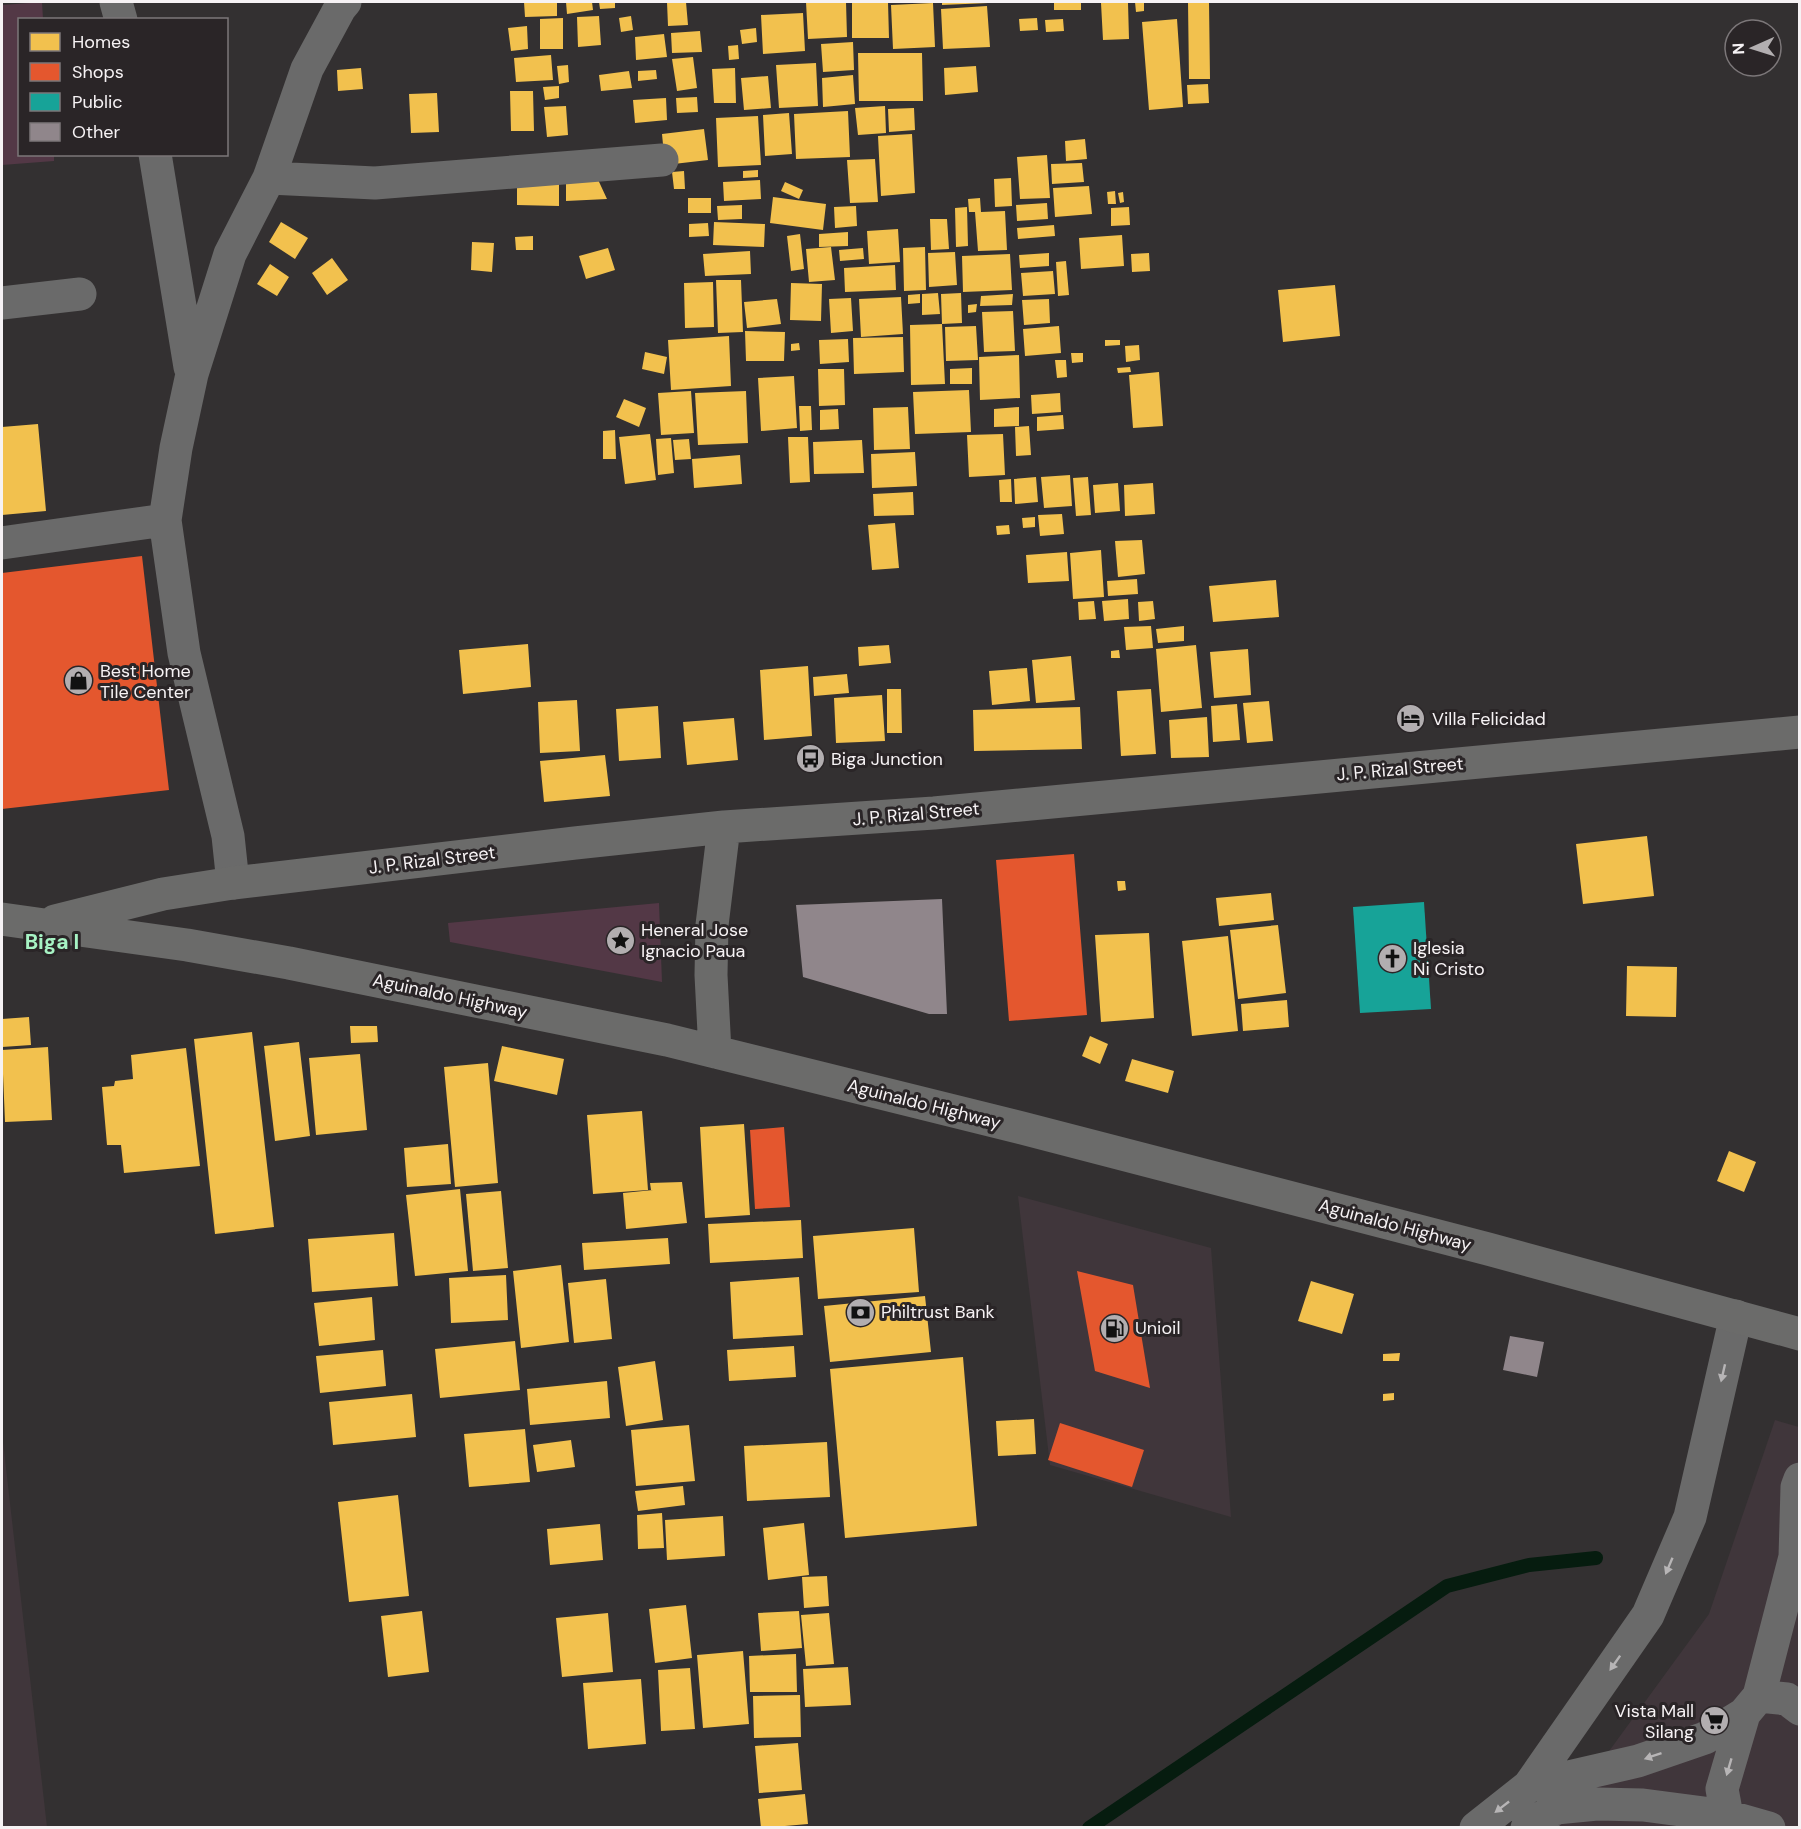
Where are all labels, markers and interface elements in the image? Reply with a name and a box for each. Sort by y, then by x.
legend [18,18,228,156]
north arrow [1723,18,1783,78]
text: Homes [72,30,130,54]
text: N [1728,42,1749,55]
text: Shops [72,60,124,84]
text: Public [72,90,123,114]
text: Other [72,120,121,144]
place label: Best Home Tile Center [100,659,191,704]
shop icon: Best Home Tile Center [63,665,95,697]
hotel icon: Villa Felicidad [1395,703,1427,735]
place label: Villa Felicidad [1432,707,1546,731]
bus stop icon: Biga Junction [794,743,826,775]
place label: Biga Junction [831,747,943,771]
street label: J. P. Rizal Street [1335,751,1465,787]
street label: J. P. Rizal Street [851,796,981,832]
street label: J. P. Rizal Street [367,840,497,880]
place label: Heneral Jose Ignacio Paua [641,918,748,963]
place icon: Heneral Jose Ignacio Paua [604,924,636,956]
district label: Biga I [25,928,79,956]
place label: Iglesia Ni Cristo [1413,936,1485,981]
church icon: Iglesia Ni Cristo [1376,942,1408,974]
street label: Aguinaldo Highway [371,968,529,1024]
street label: Aguinaldo Highway [845,1073,1003,1135]
street label: Aguinaldo Highway [1316,1193,1474,1257]
bank icon: Philtrust Bank [844,1296,876,1328]
place label: Philtrust Bank [881,1300,995,1324]
fuel station icon: Unioil [1098,1312,1130,1344]
place label: Unioil [1135,1316,1180,1340]
one-way arrow [1717,1364,1727,1383]
one-way arrow [1664,1557,1674,1575]
one-way arrow [1609,1654,1621,1670]
place label: Vista Mall Silang [1614,1699,1694,1744]
supermarket icon: Vista Mall Silang [1699,1705,1731,1737]
one-way arrow [1644,1751,1662,1761]
one-way arrow [1724,1759,1733,1777]
one-way arrow [1494,1800,1510,1813]

